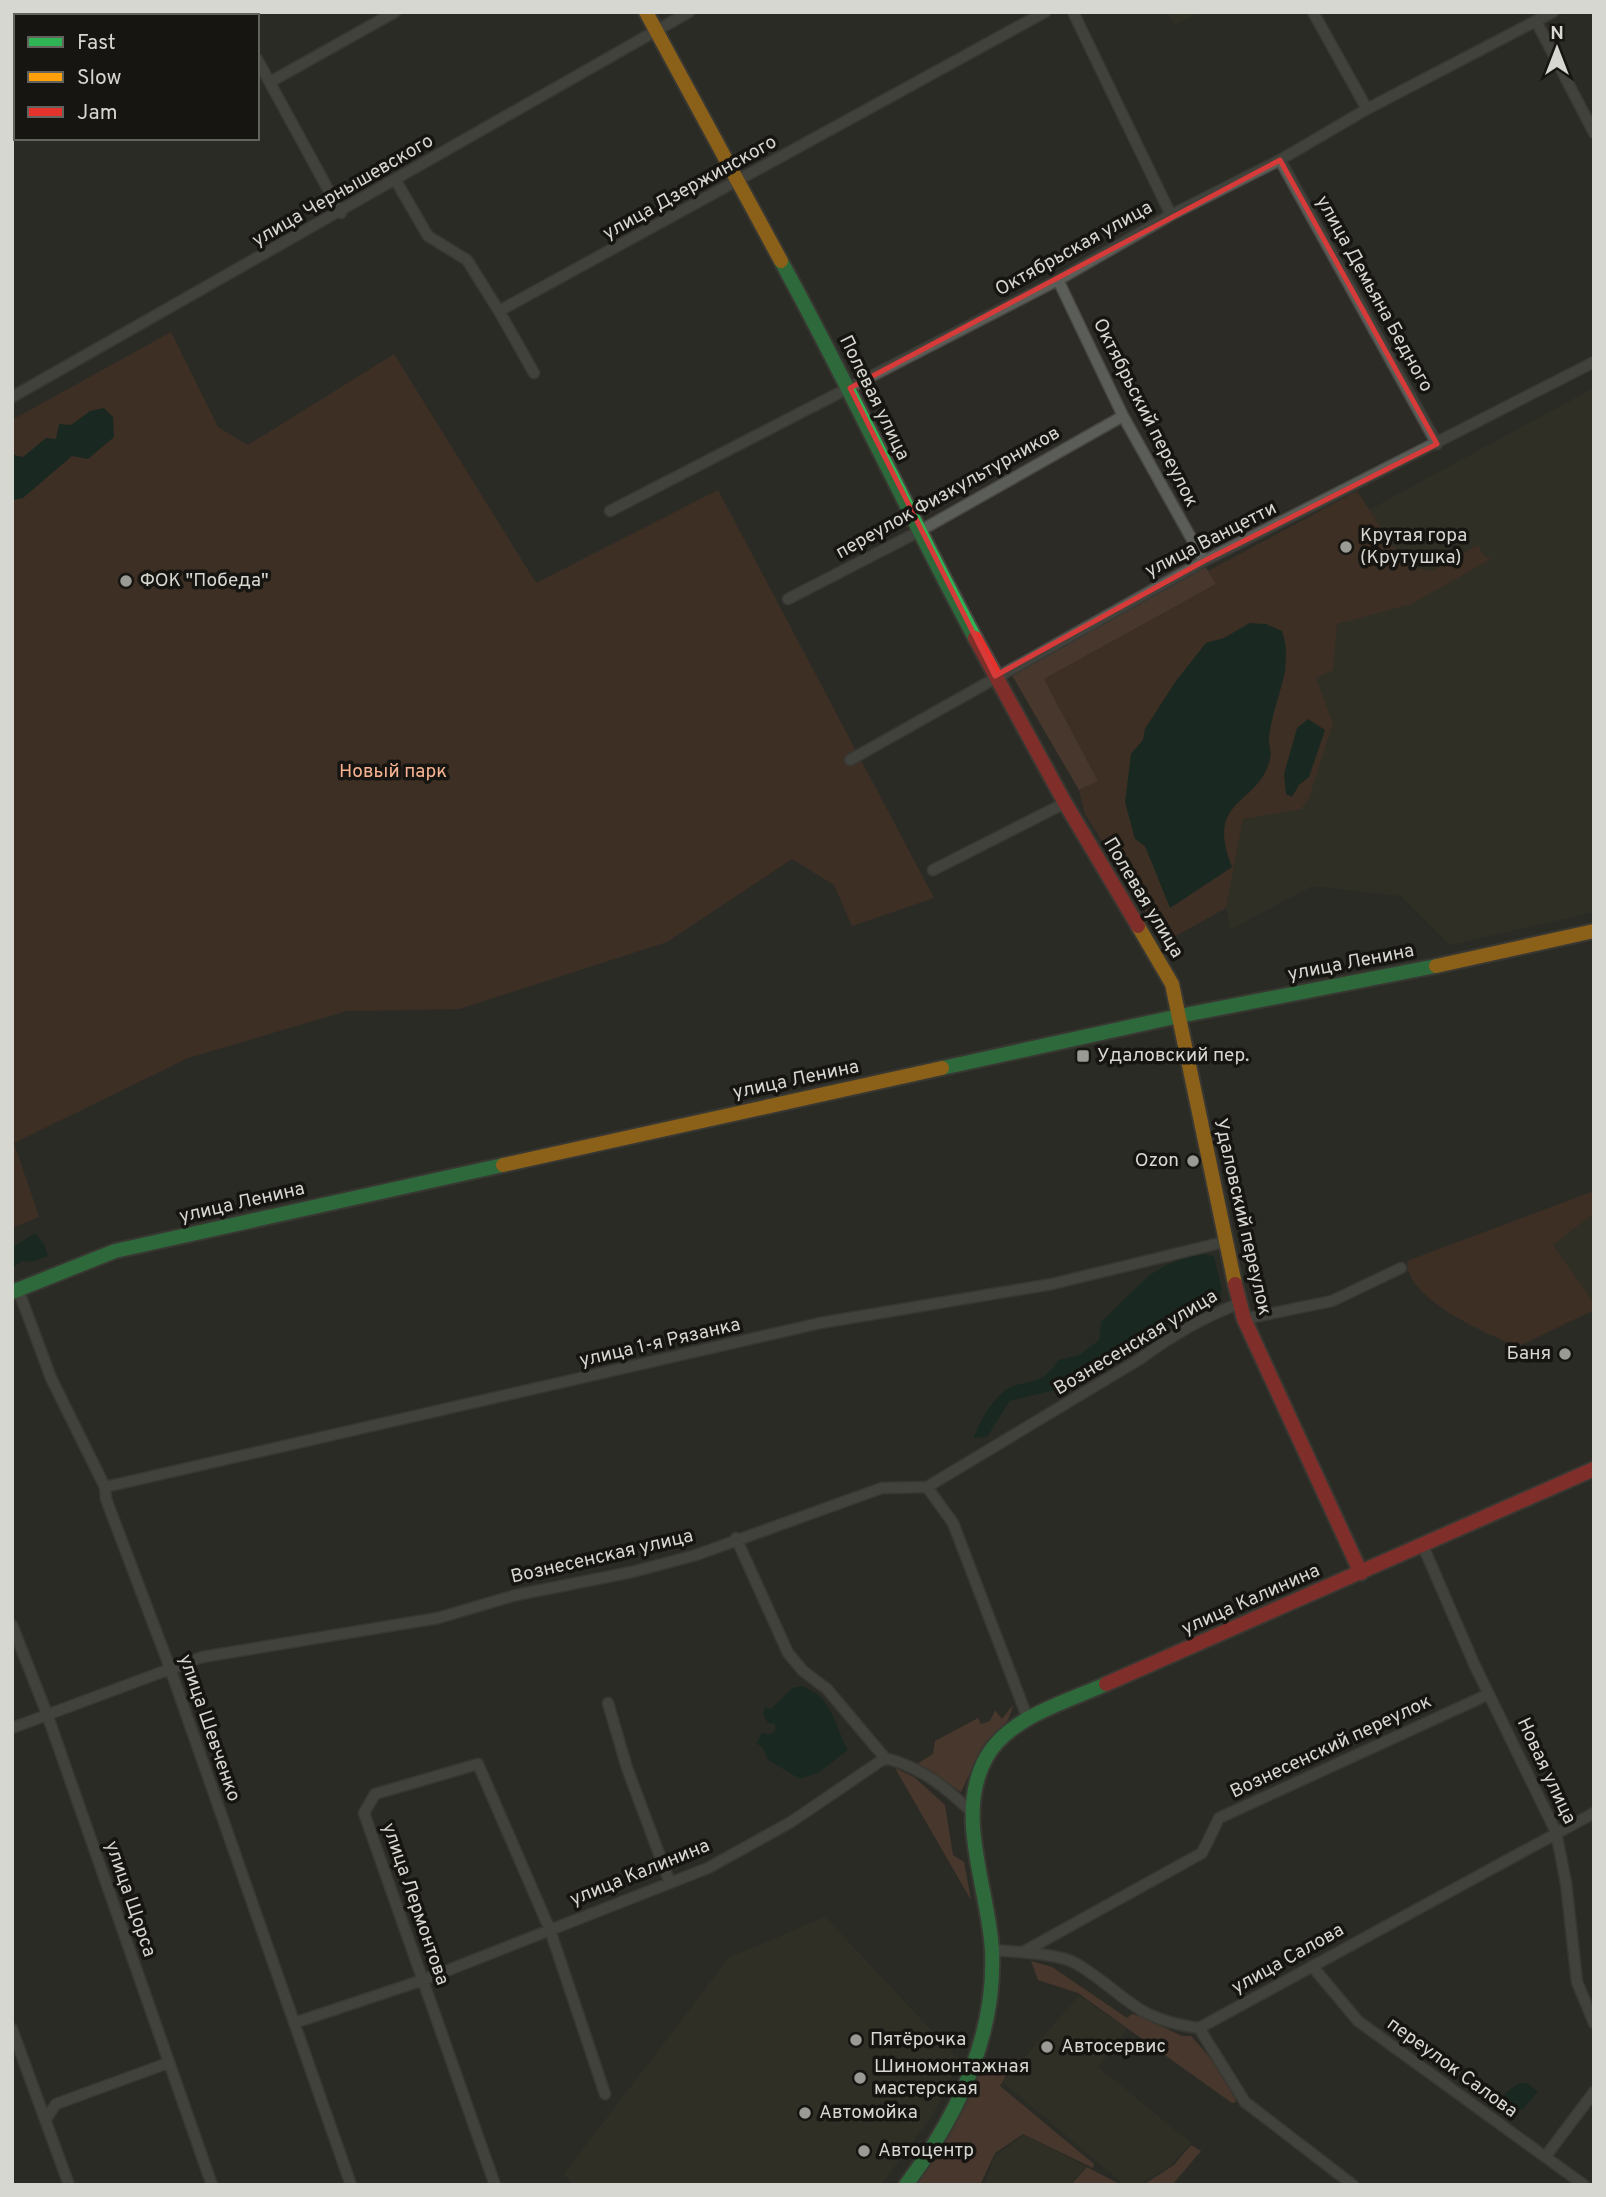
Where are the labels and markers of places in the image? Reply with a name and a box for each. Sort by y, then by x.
place label: Крутая гора (Крутушка) [1360,524,1467,570]
marker: Крутая гора (Крутушка) [1338,539,1354,555]
place label: ФОК "Победа" [140,569,269,593]
marker: ФОК "Победа" [118,573,134,589]
place label: Удаловский пер. [1097,1044,1249,1068]
marker: Удаловский пер. [1075,1048,1091,1064]
place label: Ozon [1135,1149,1179,1173]
marker: Ozon [1185,1153,1201,1169]
place label: Баня [1506,1342,1551,1366]
marker: Баня [1557,1346,1573,1362]
place label: Пятёрочка [870,2028,966,2052]
marker: Пятёрочка [848,2032,864,2048]
place label: Автосервис [1061,2035,1166,2059]
marker: Автосервис [1039,2039,1055,2055]
place label: Шиномонтажная мастерская [874,2055,1029,2101]
marker: Шиномонтажная мастерская [852,2070,868,2086]
place label: Автомойка [819,2101,918,2125]
marker: Автомойка [797,2105,813,2121]
place label: Автоцентр [878,2139,974,2163]
marker: Автоцентр [856,2143,872,2159]

